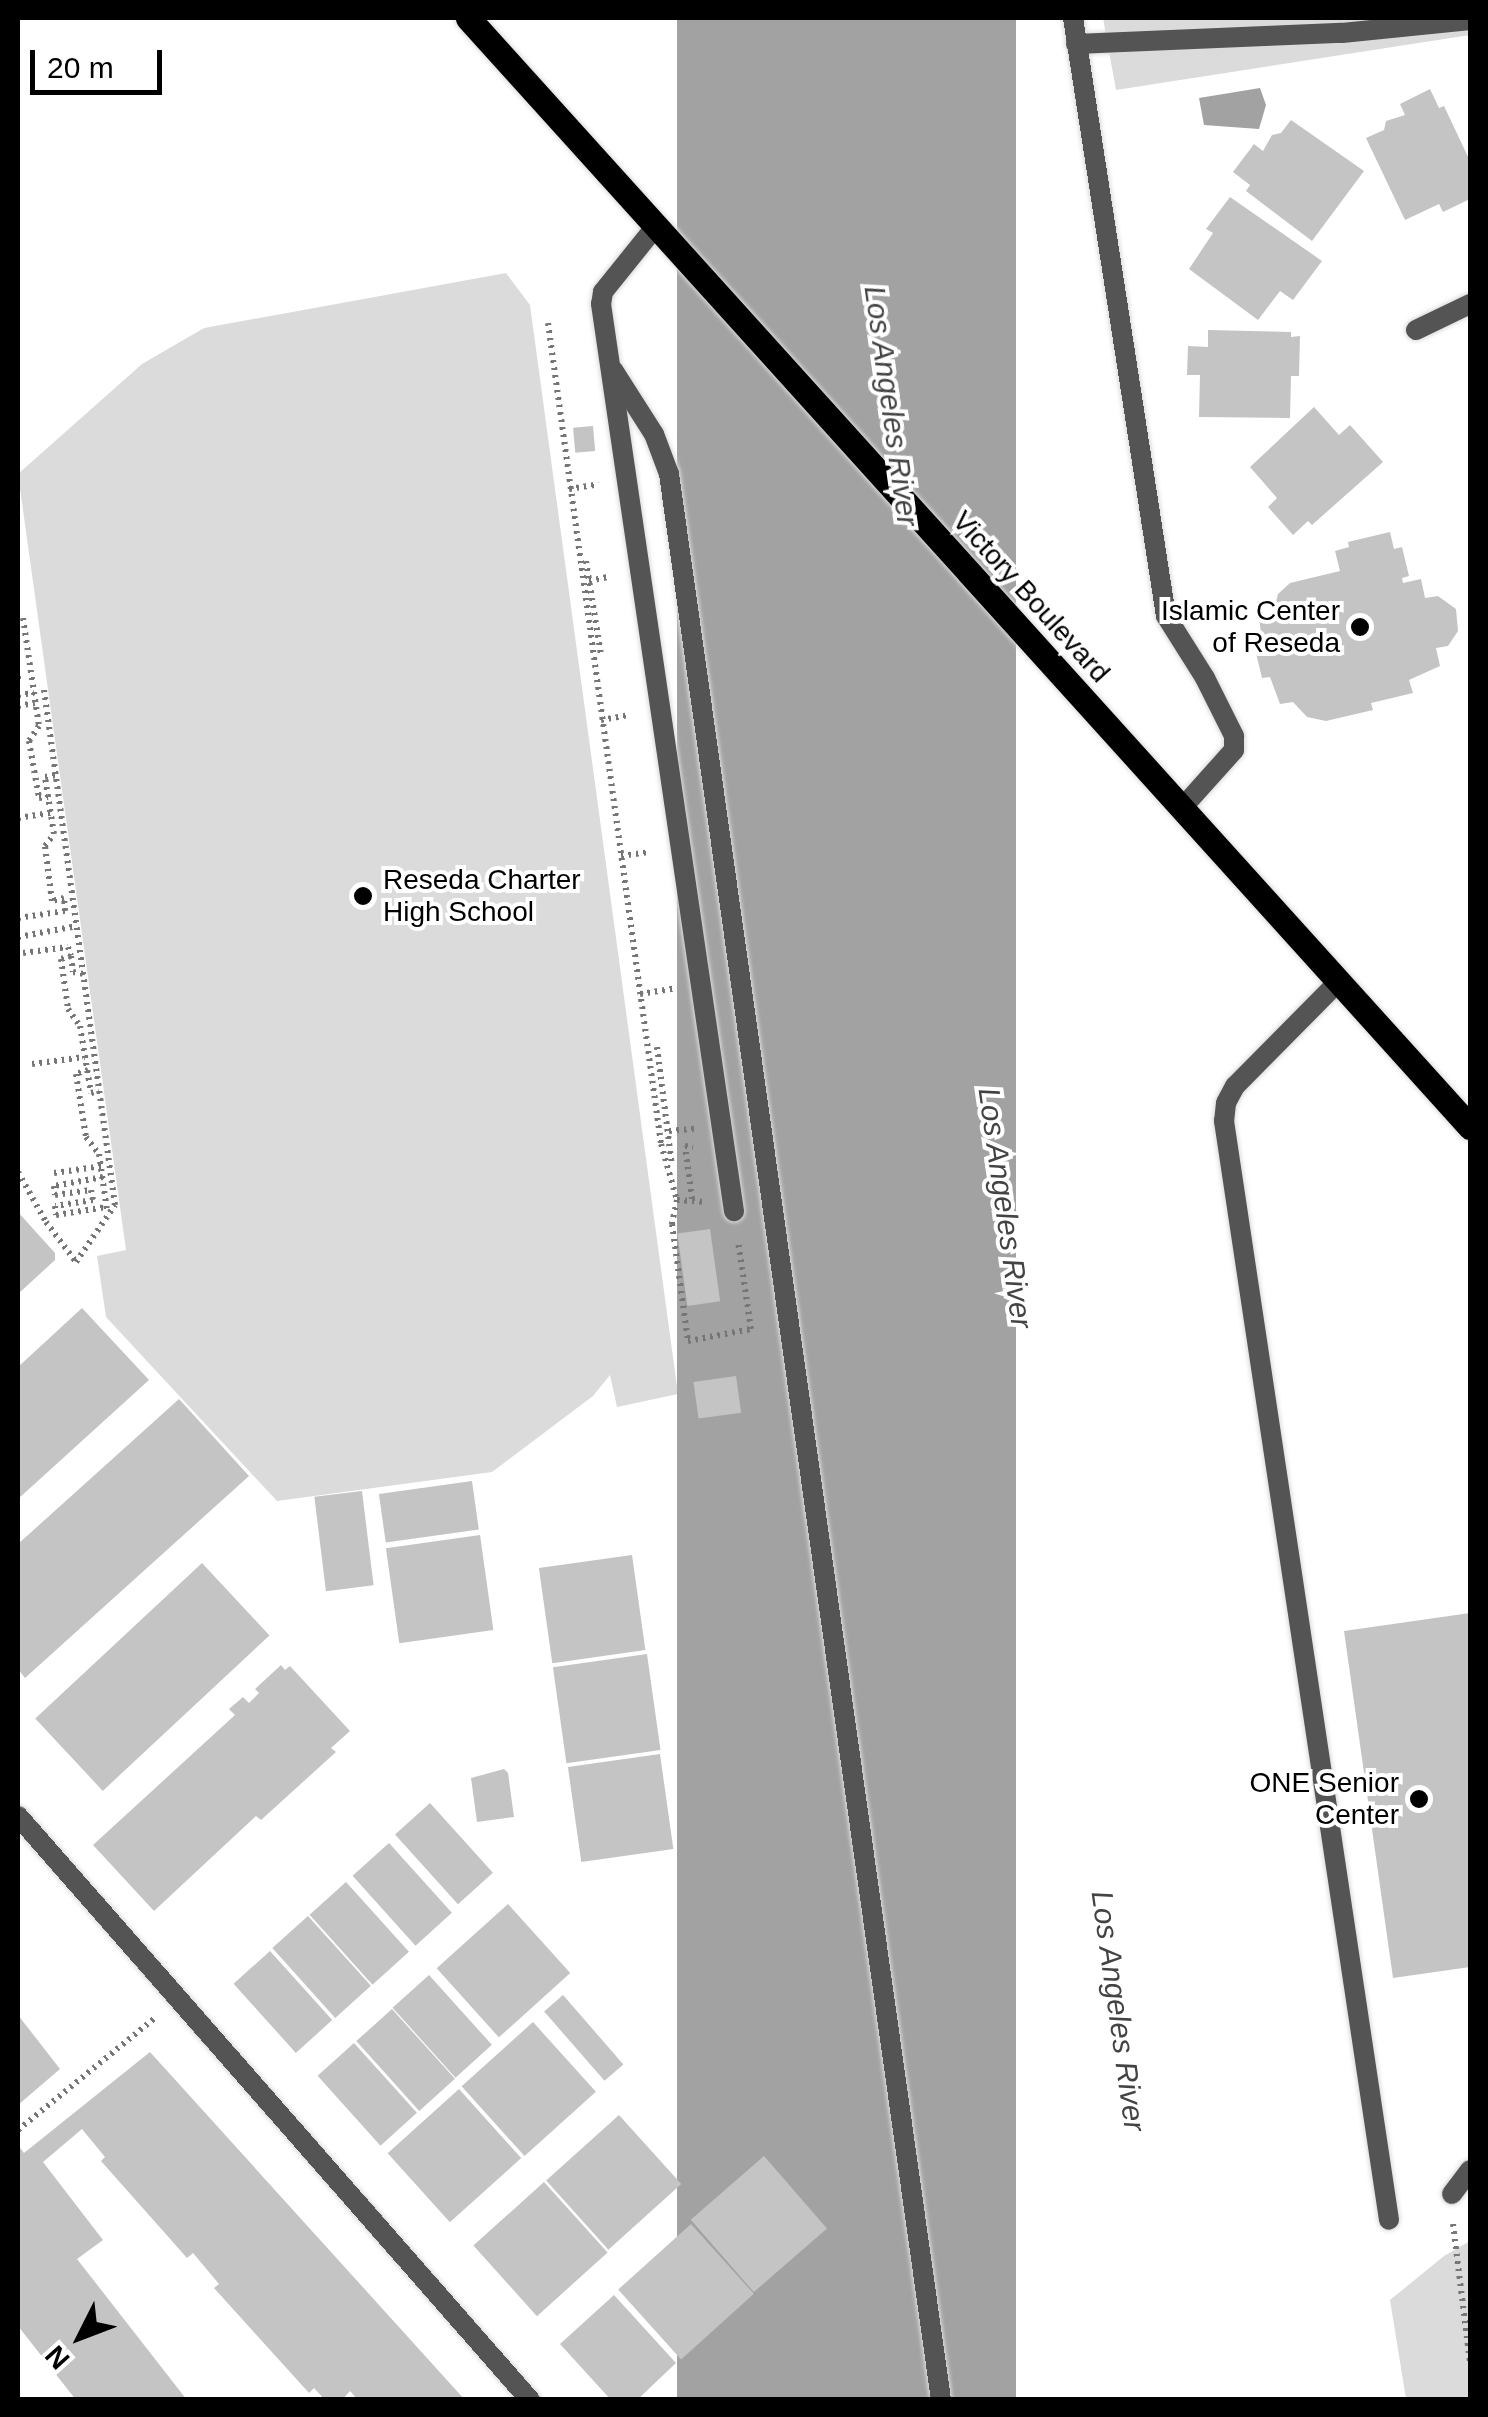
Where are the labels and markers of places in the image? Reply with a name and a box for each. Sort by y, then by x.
place label: Islamic Center of Reseda [1161,594,1340,660]
marker: Islamic Center of Reseda [1349,616,1371,638]
place label: Reseda Charter High School [383,863,581,929]
marker: Reseda Charter High School [352,885,374,907]
place label: ONE Senior Center [1250,1766,1399,1832]
marker: ONE Senior Center [1408,1788,1430,1810]

